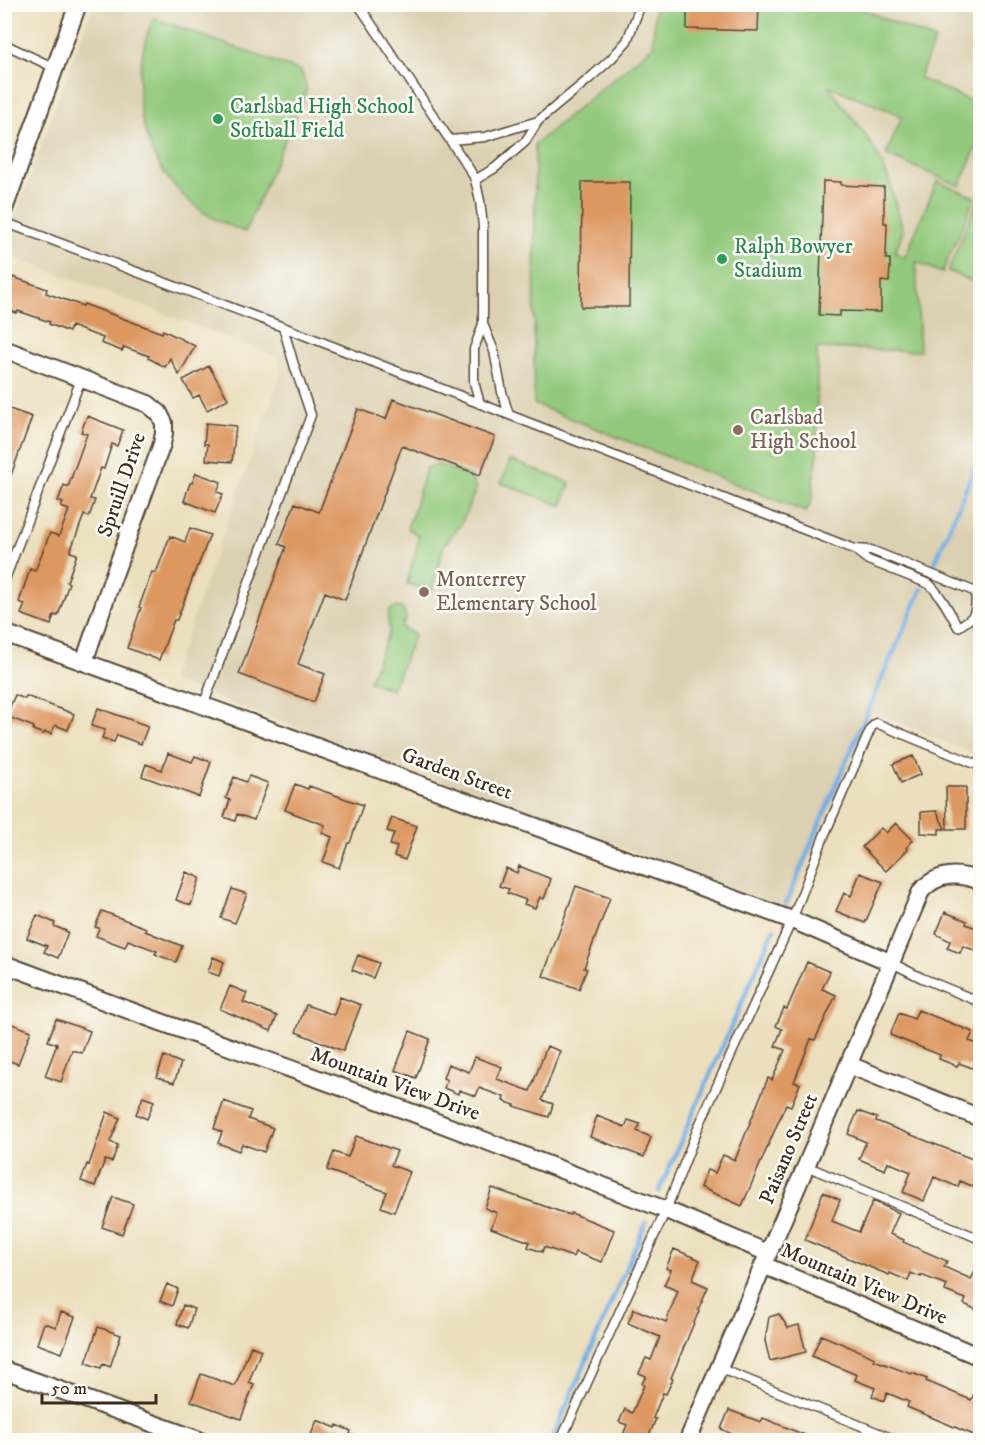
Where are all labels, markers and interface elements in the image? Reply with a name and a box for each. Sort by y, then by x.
place label: Carlsbad High School Softball Field [230,94,415,144]
marker: Carlsbad High School Softball Field [211,112,225,126]
place label: Ralph Bowyer Stadium [734,234,853,284]
marker: Ralph Bowyer Stadium [715,252,729,266]
place label: Carlsbad High School [750,405,857,455]
marker: Carlsbad High School [731,423,745,437]
street label: Spruill Drive [92,429,152,541]
place label: Monterrey Elementary School [436,567,597,617]
marker: Monterrey Elementary School [417,585,431,599]
street label: Garden Street [398,742,516,806]
street label: Mountain View Drive [307,1041,484,1127]
street label: Paisano Street [754,1089,824,1208]
street label: Mountain View Drive [777,1237,952,1331]
scale bar [42,1367,156,1405]
text: 50 m [51,1378,87,1400]

